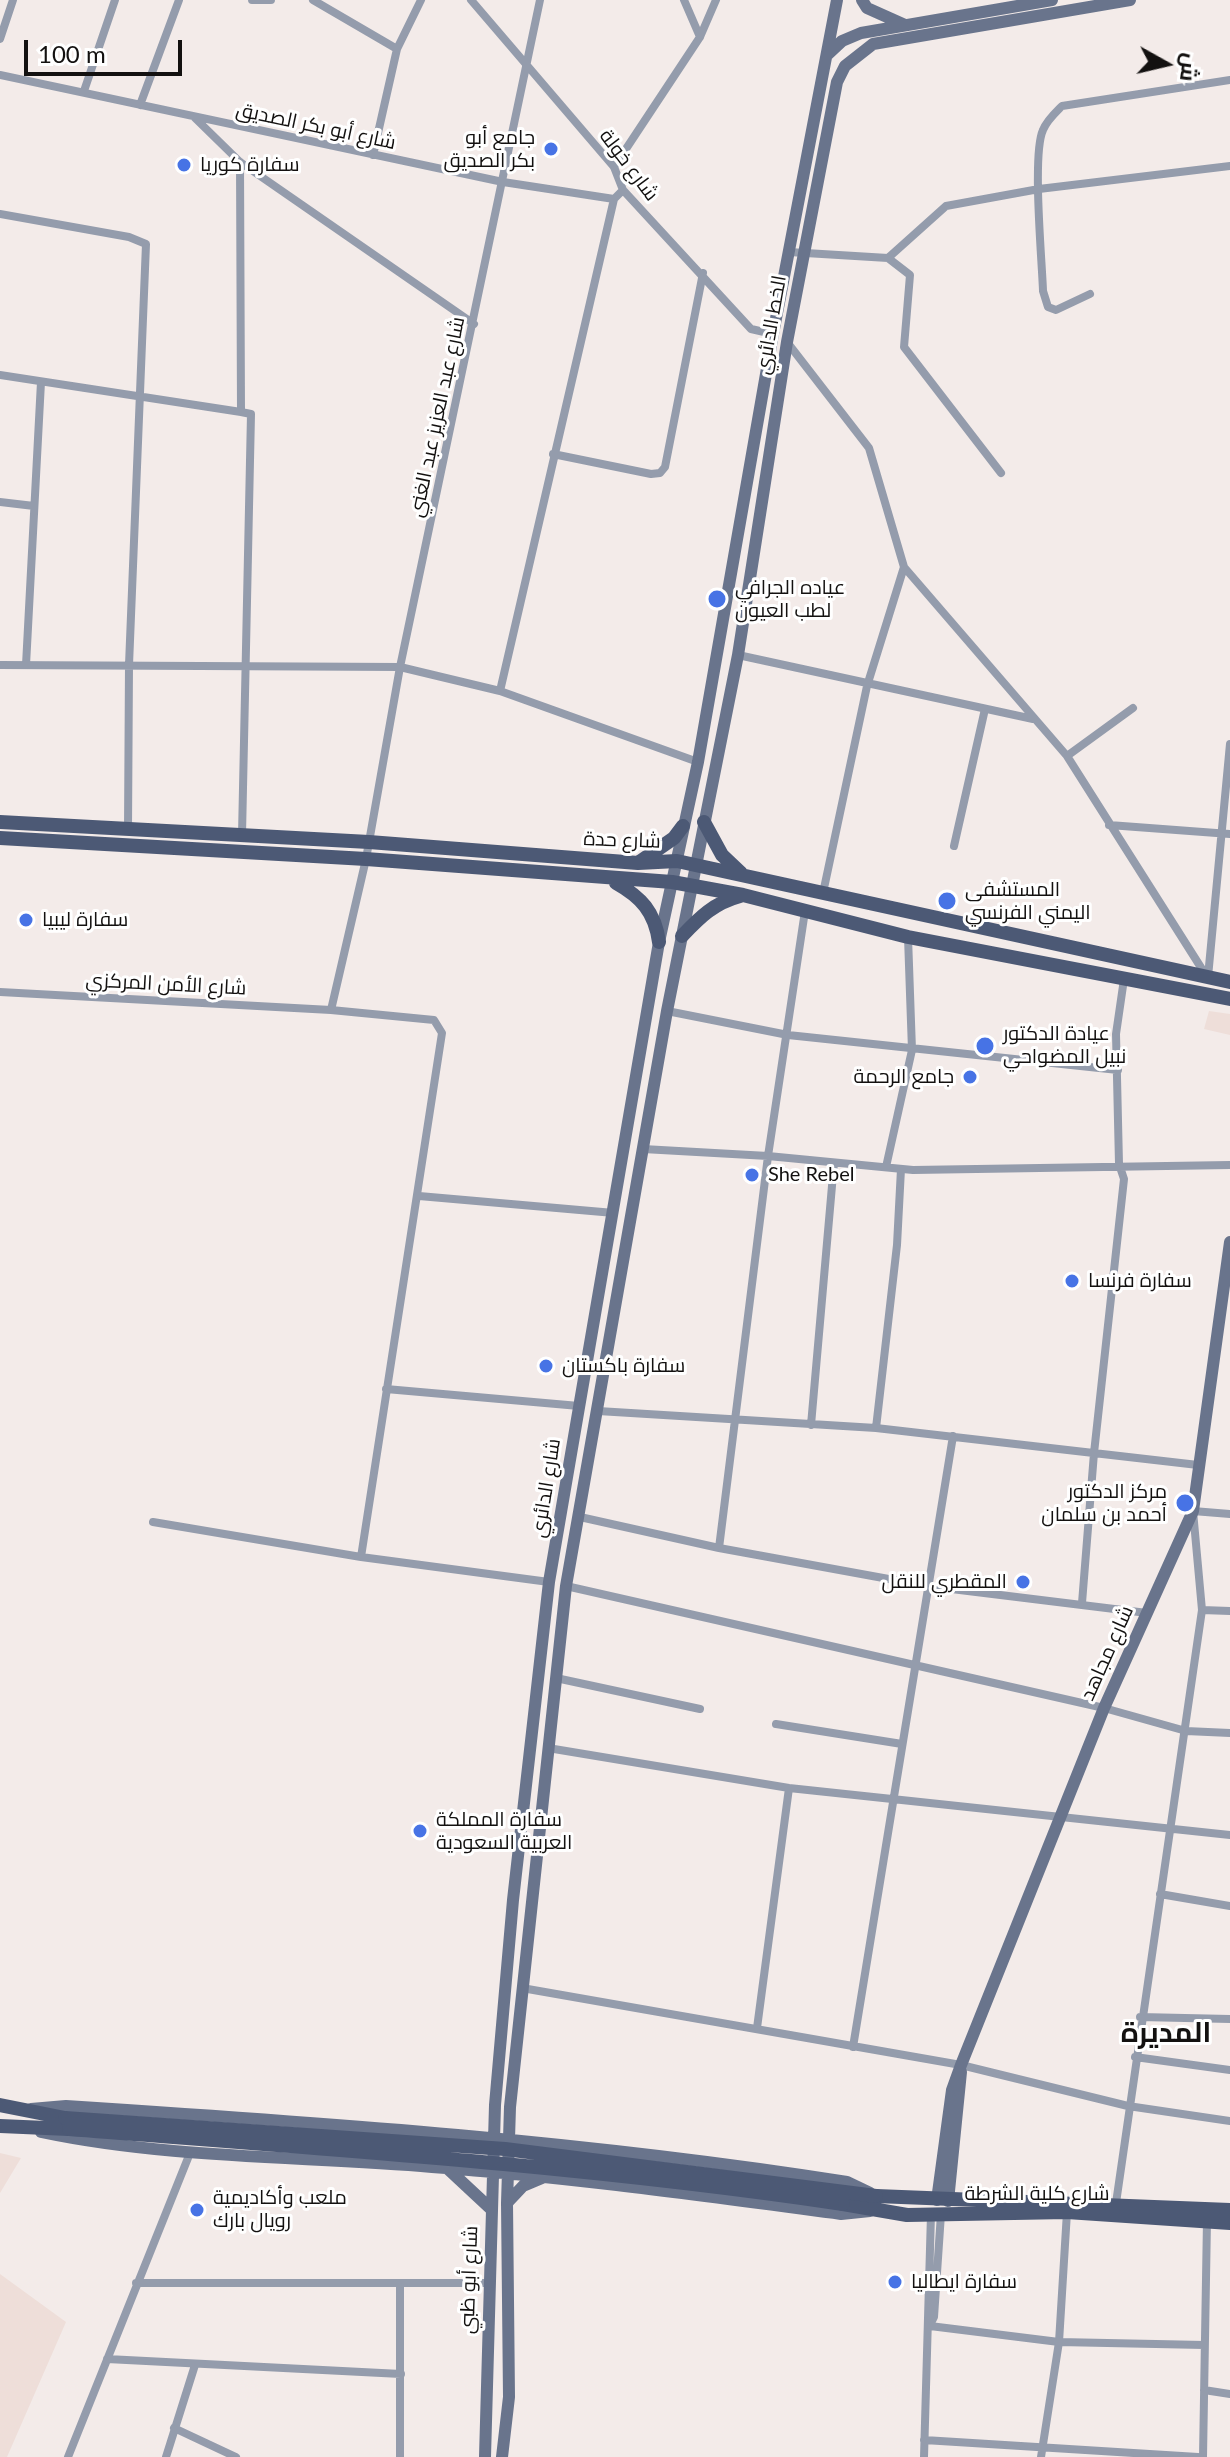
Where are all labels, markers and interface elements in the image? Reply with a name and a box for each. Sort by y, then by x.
scale bar [28,24,186,74]
north arrow [1126,24,1206,104]
text: 100 m [38,39,106,68]
text: ش [1175,52,1206,83]
street label: شارع أبو بكر الصديق [234,97,398,155]
street label: شارع خولة [594,124,664,206]
place label: جامع أبو بكر الصديق [444,126,535,173]
marker: جامع أبو بكر الصديق [542,140,560,158]
place label: سفارة كوريا [200,153,299,177]
marker: سفارة كوريا [175,156,193,174]
street label: الخط الدائري [750,274,792,376]
street label: شارع عبد العزيز عبد الغني [404,315,470,519]
place label: عياده الجرافي لطب العيون [735,576,845,623]
marker: عياده الجرافي لطب العيون [706,588,728,610]
street label: شارع حدة [583,827,661,853]
place label: المستشفى اليمني الفرنسي [965,878,1091,925]
marker: المستشفى اليمني الفرنسي [936,890,958,912]
place label: سفارة ليبيا [42,908,128,932]
marker: سفارة ليبيا [17,911,35,929]
street label: شارع الأمن المركزي [85,968,247,1000]
place label: عيادة الدكتور نبيل المضواحي [1003,1022,1126,1069]
marker: عيادة الدكتور نبيل المضواحي [974,1035,996,1057]
place label: جامع الرحمة [853,1065,954,1089]
marker: جامع الرحمة [961,1068,979,1086]
place label: She Rebel [768,1163,854,1187]
marker: She Rebel [743,1166,761,1184]
place label: سفارة فرنسا [1088,1269,1192,1293]
marker: سفارة فرنسا [1063,1272,1081,1290]
place label: سفارة باكستان [562,1354,685,1378]
marker: سفارة باكستان [537,1357,555,1375]
street label: شارع الدائري [526,1437,566,1539]
place label: مركز الدكتور أحمد بن سلمان [1041,1480,1167,1527]
marker: مركز الدكتور أحمد بن سلمان [1174,1492,1196,1514]
place label: المقطري للنقل [882,1570,1007,1594]
marker: المقطري للنقل [1014,1573,1032,1591]
street label: شارع مجاهد [1075,1602,1139,1704]
place label: سفارة المملكة العربية السعودية [436,1808,572,1855]
marker: سفارة المملكة العربية السعودية [411,1822,429,1840]
district label: المديرة [1121,2016,1211,2050]
street label: شارع كلية الشرطة [964,2182,1110,2206]
place label: ملعب وأكاديمية رويال بارك [213,2186,347,2233]
marker: ملعب وأكاديمية رويال بارك [188,2201,206,2219]
street label: شارع أبو ظبي [455,2225,483,2335]
place label: سفارة ايطاليا [911,2270,1017,2294]
marker: سفارة ايطاليا [886,2273,904,2291]

